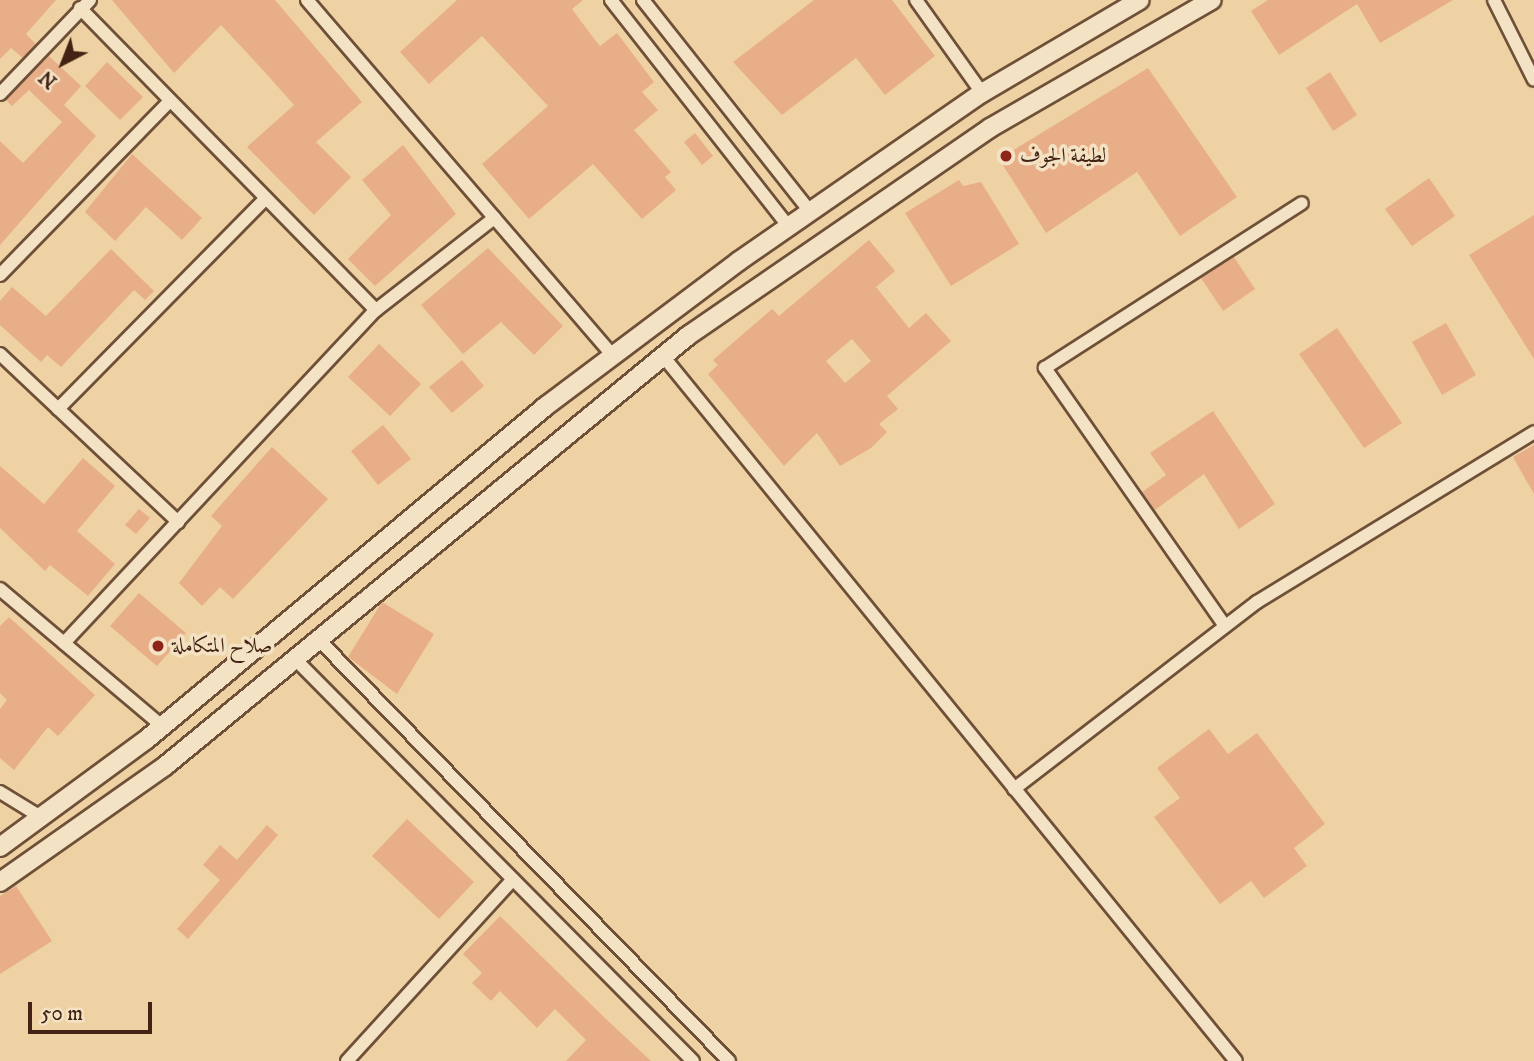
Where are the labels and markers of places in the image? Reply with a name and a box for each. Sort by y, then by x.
place label: لطيفة الجوف [1020,143,1106,169]
marker: لطيفة الجوف [998,148,1014,164]
place label: صلاح المتكاملة [172,633,272,659]
marker: صلاح المتكاملة [150,638,166,654]

